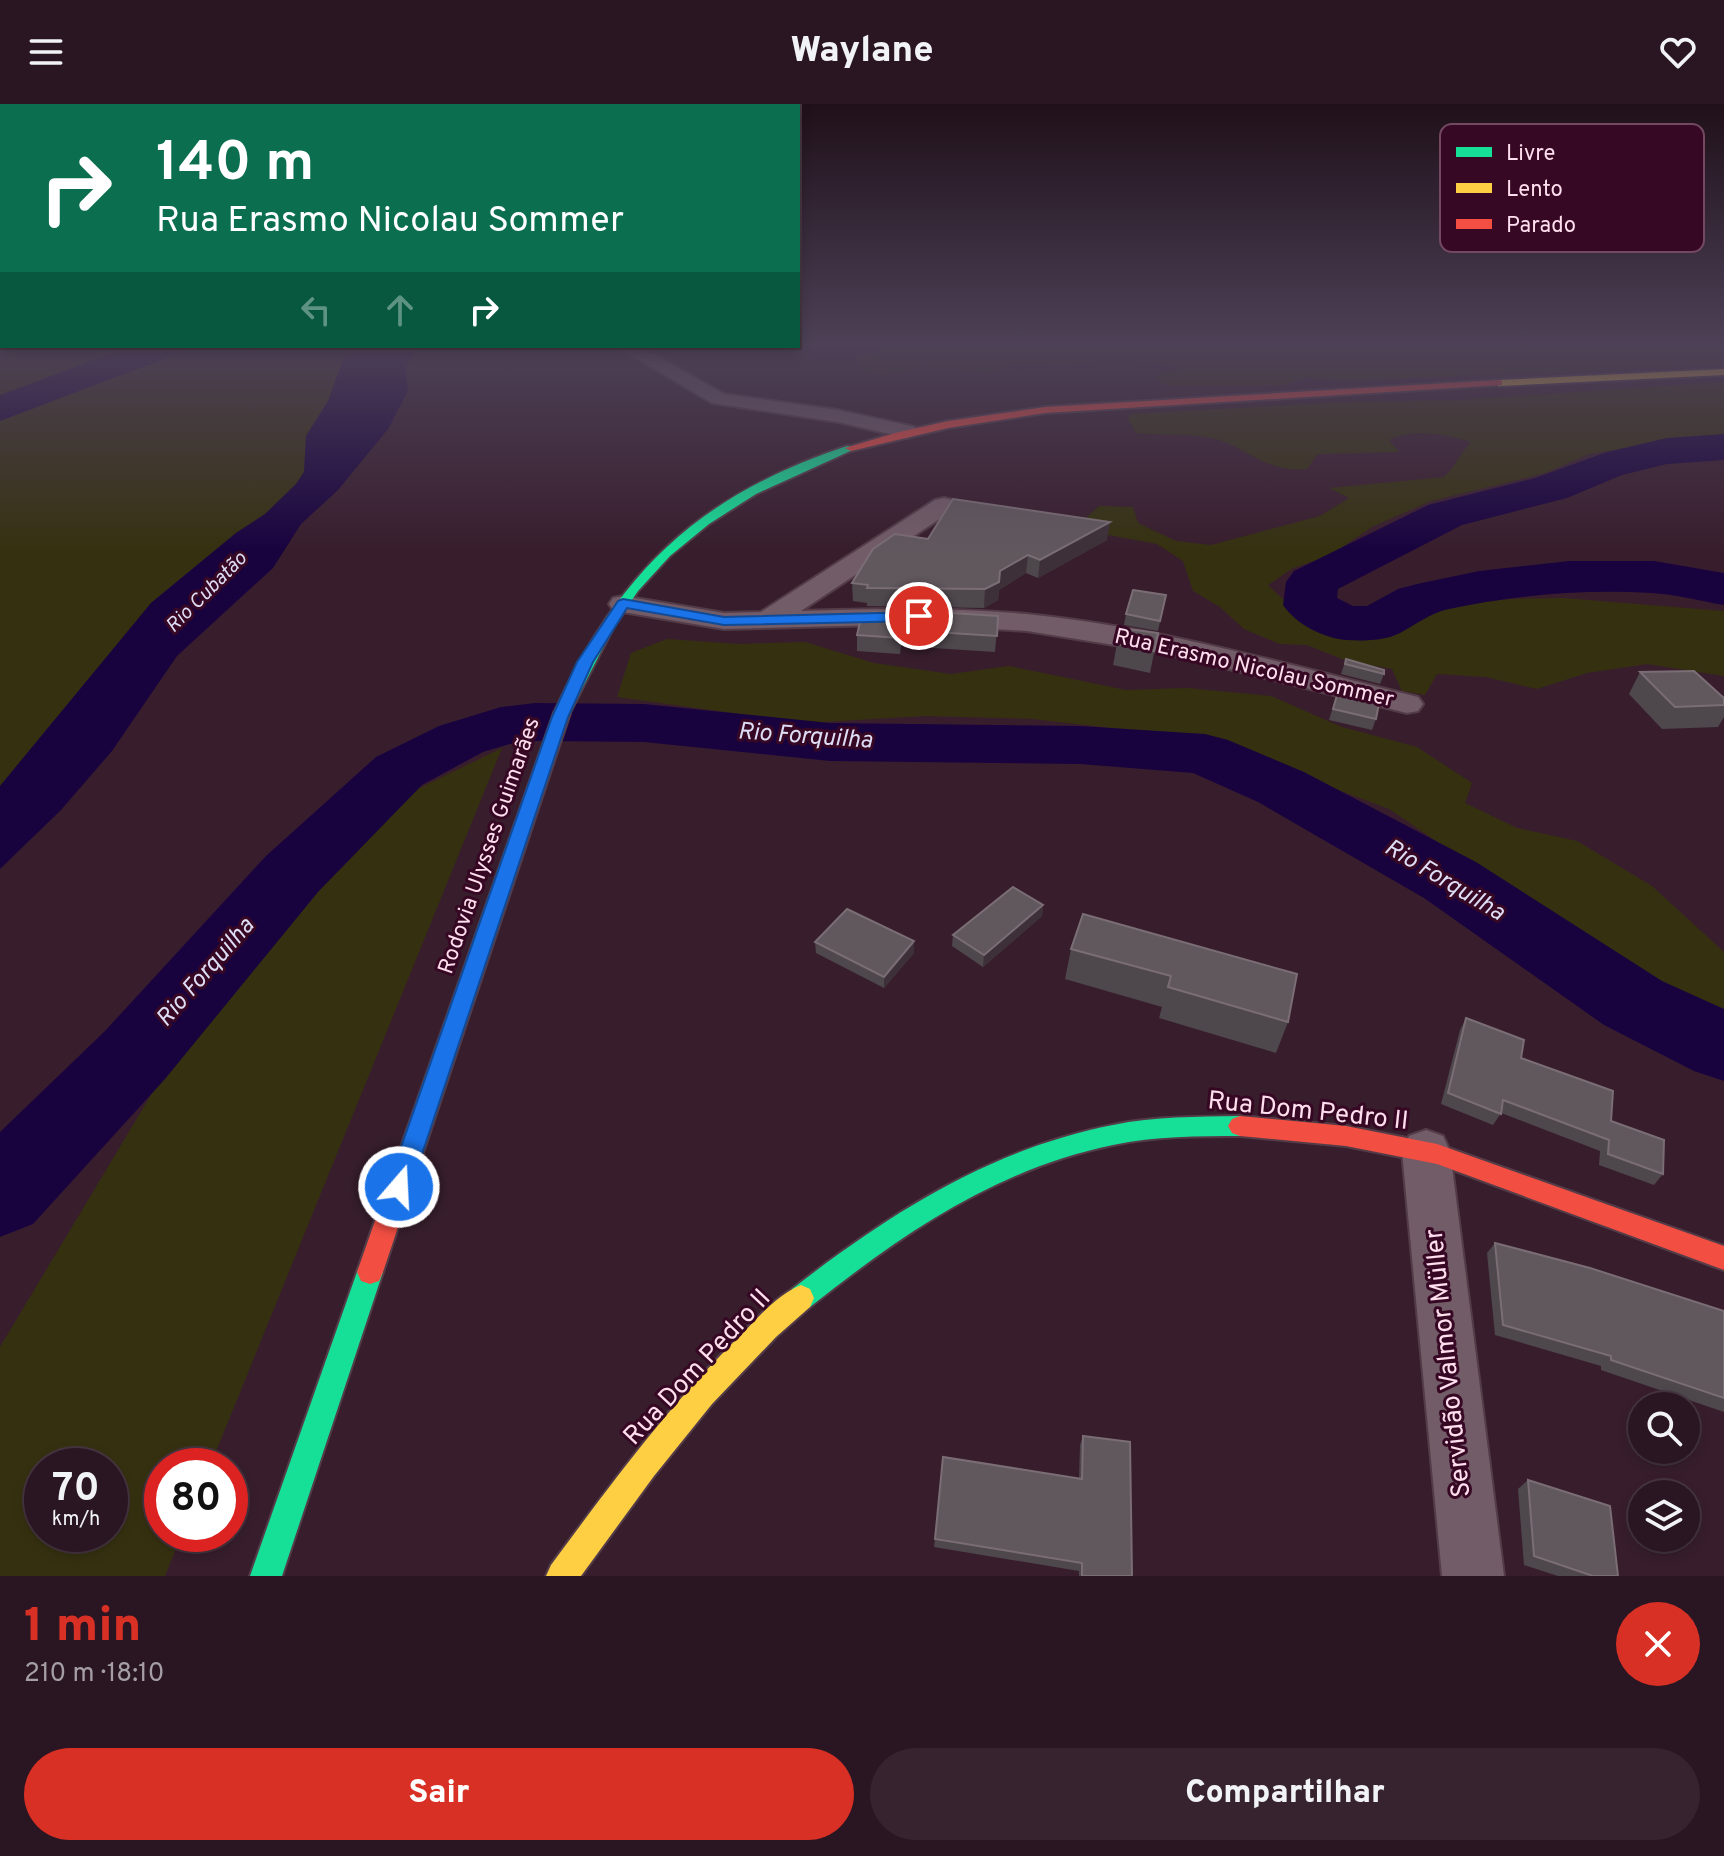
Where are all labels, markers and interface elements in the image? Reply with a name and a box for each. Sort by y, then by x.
text: Waylane [790,29,934,75]
icon: menu [24,30,68,74]
icon: heart [1656,30,1700,74]
legend [1440,124,1704,252]
text: 140 m [156,130,314,200]
icon: right [24,136,128,240]
text: Livre [1506,141,1555,168]
text: Lento [1506,177,1563,204]
text: Rua Erasmo Nicolau Sommer [156,199,624,245]
text: Parado [1506,213,1576,240]
icon: left [294,288,338,332]
icon: ahead [378,288,422,332]
icon: right [462,288,506,332]
water label: Rio Cubatão [161,546,254,639]
pin [885,582,953,650]
icon: arrive [897,594,941,638]
street label: Rua Erasmo Nicolau Sommer [1112,624,1397,714]
street label: Rodovia Ulysses Guimarães [433,714,547,978]
water label: Rio Forquilha [737,717,874,757]
water label: Rio Forquilha [1378,833,1510,929]
water label: Rio Forquilha [150,912,262,1034]
street label: Rua Dom Pedro II [1206,1085,1410,1139]
position arrow [357,1145,441,1229]
street label: Servidão Valmor Müller [1418,1227,1480,1499]
street label: Rua Dom Pedro II [617,1283,779,1453]
map controls [1628,1392,1700,1552]
button: search [1628,1392,1700,1464]
speed limit sign: 80 [144,1448,248,1552]
text: 70 [52,1465,100,1515]
button: layers [1628,1480,1700,1552]
text: km/h [52,1507,100,1533]
text: 1 min [24,1598,141,1658]
button: close [1616,1602,1700,1686]
text: 210 m · 18:10 [24,1658,164,1691]
button: Sair [24,1748,854,1840]
button: Compartilhar [870,1748,1700,1840]

